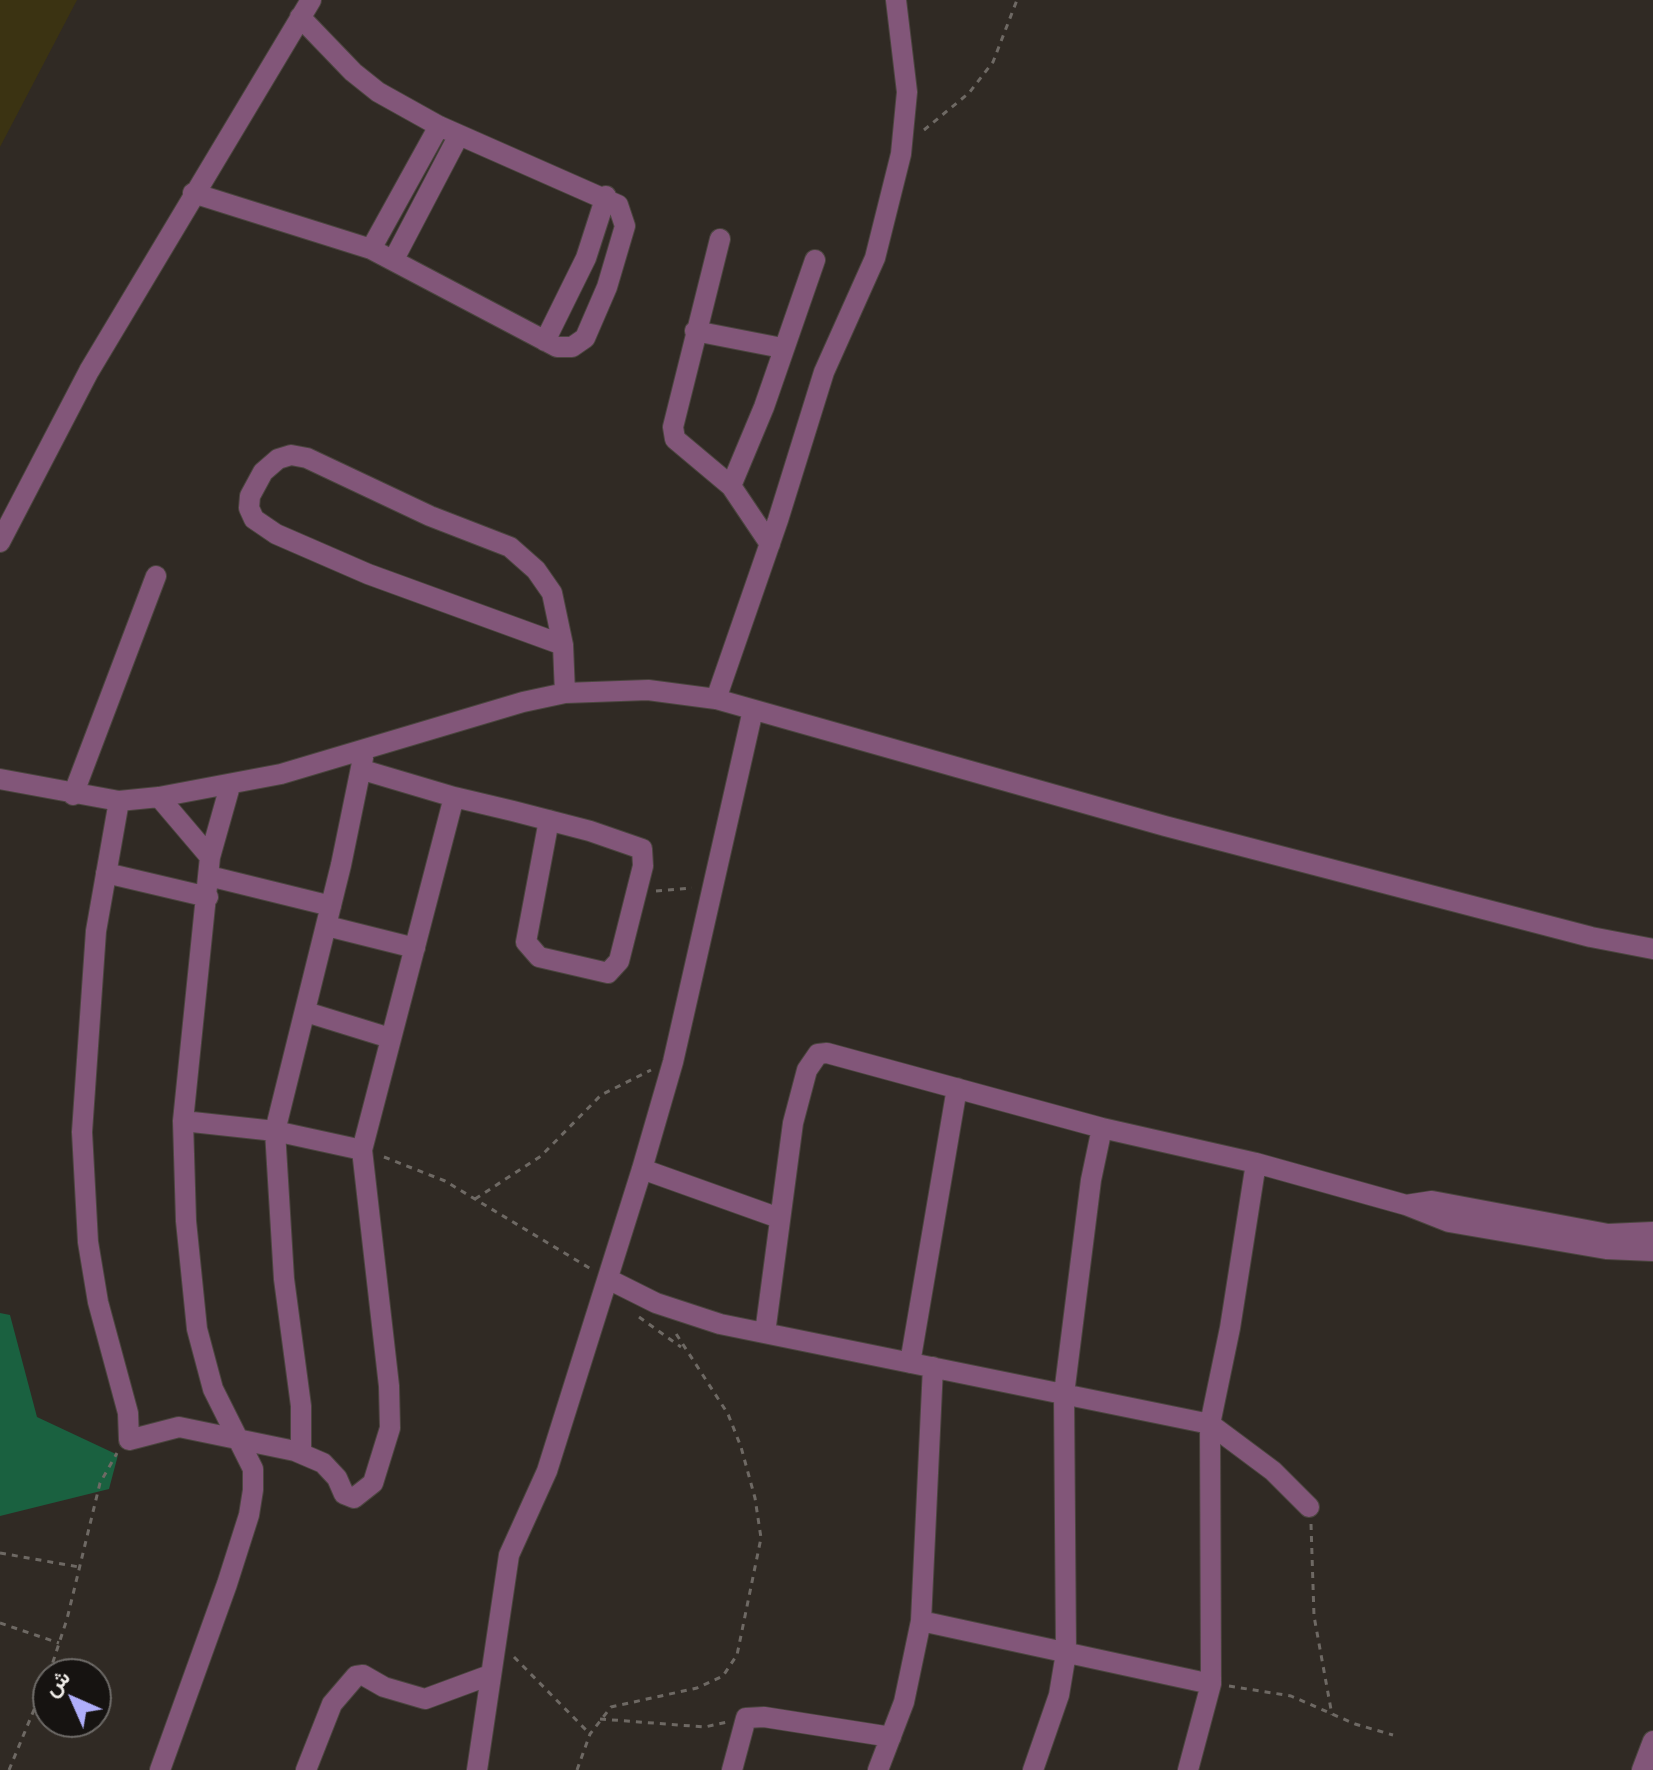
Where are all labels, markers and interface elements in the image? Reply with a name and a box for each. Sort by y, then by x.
north arrow [32,1658,112,1738]
text: ش [37,1663,75,1701]

